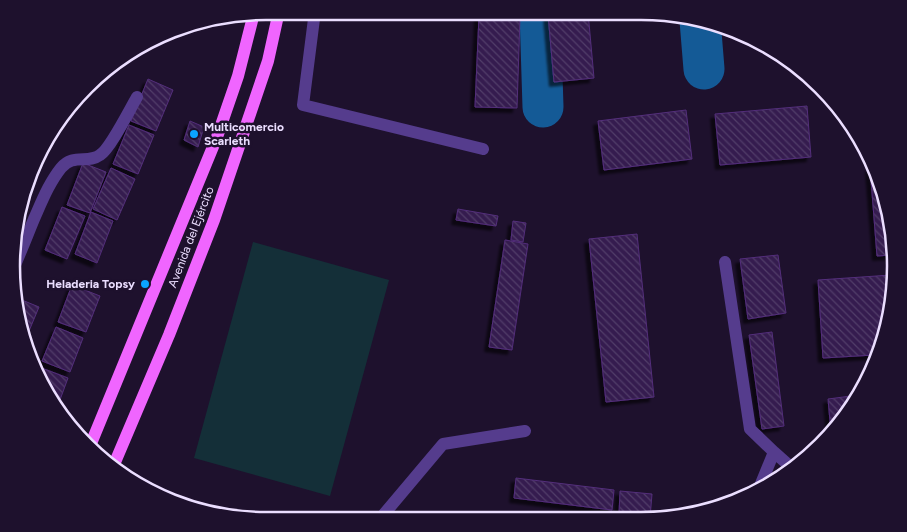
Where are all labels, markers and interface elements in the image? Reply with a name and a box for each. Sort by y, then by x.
place label: Multicomercio Scarleth [204,120,284,148]
marker: Multicomercio Scarleth [188,128,200,140]
street label: Avenida del Ejército [165,184,217,290]
place label: Heladeria Topsy [46,277,135,291]
marker: Heladeria Topsy [139,278,151,290]

